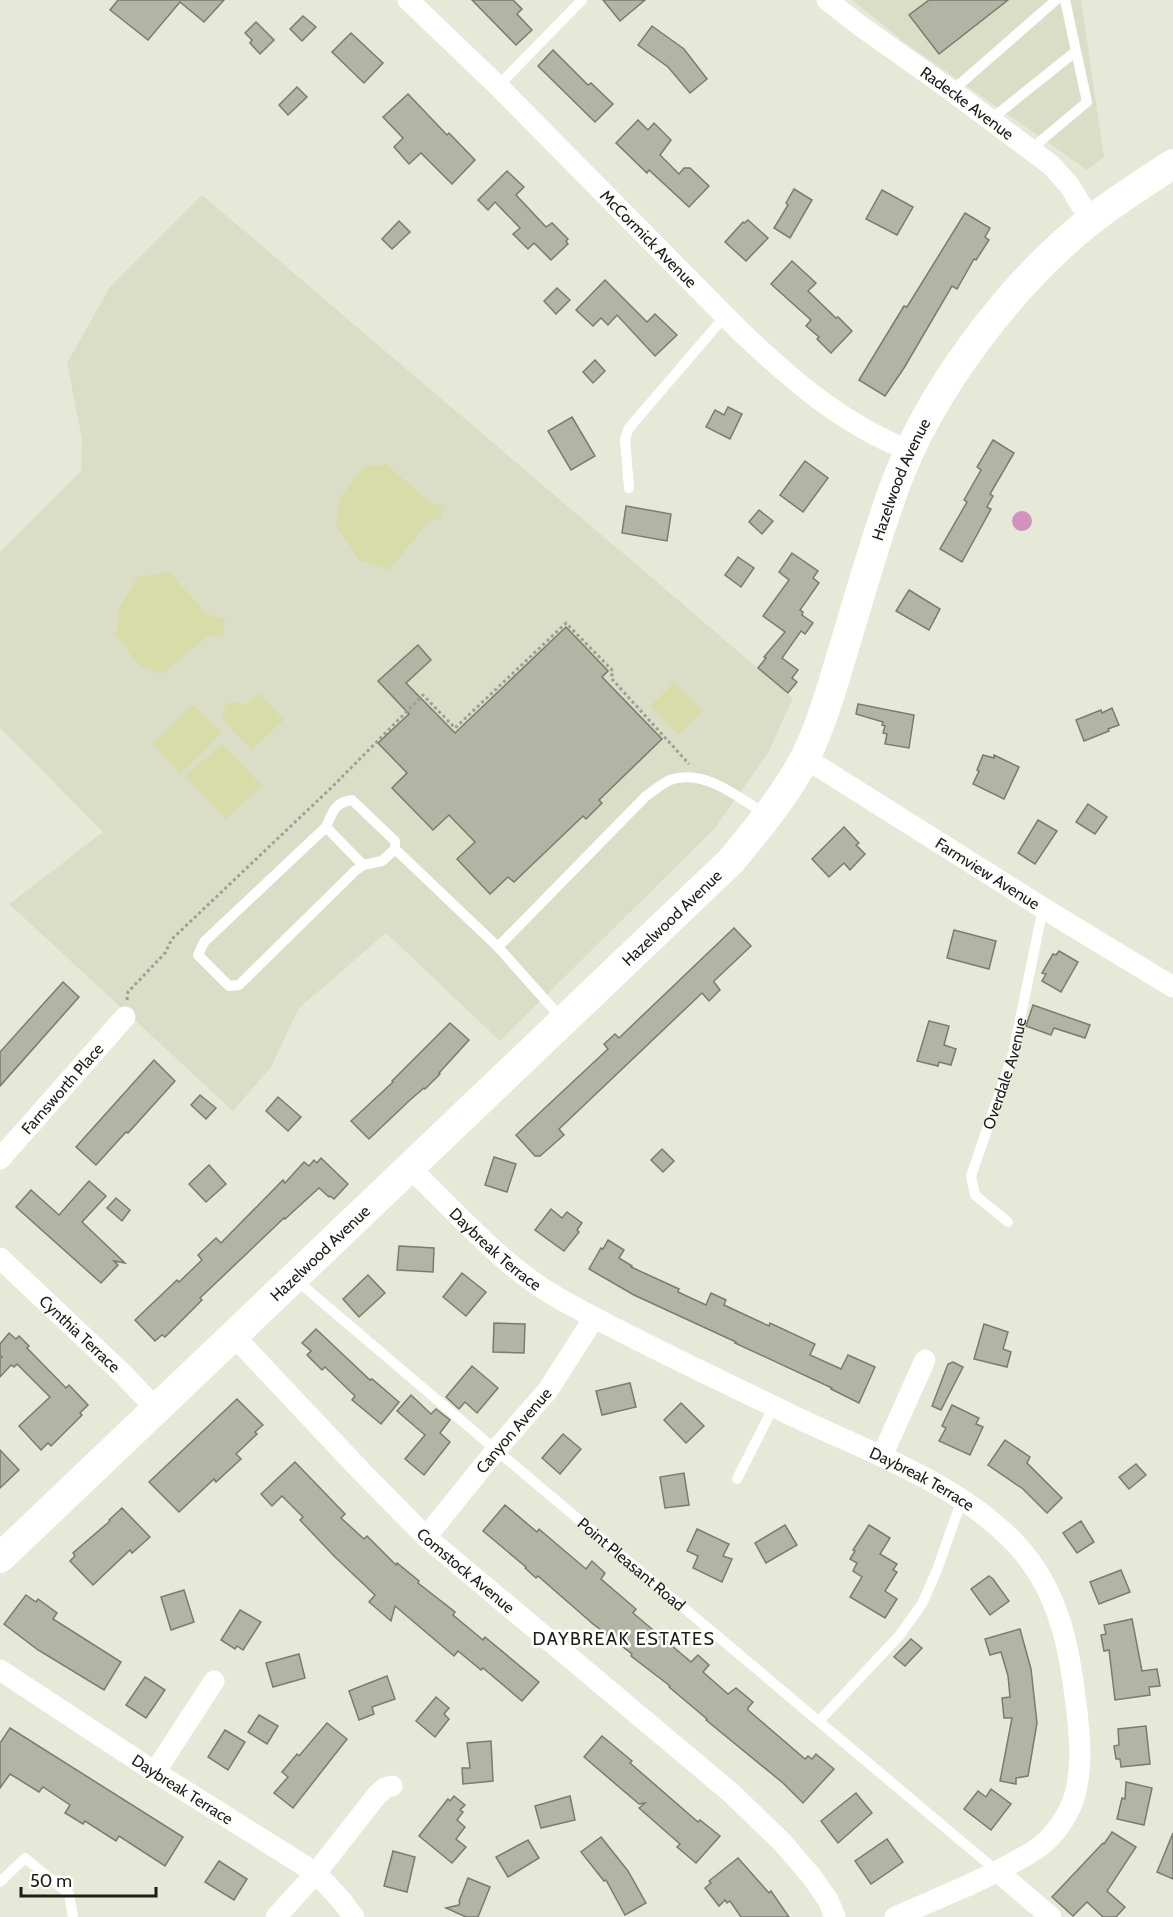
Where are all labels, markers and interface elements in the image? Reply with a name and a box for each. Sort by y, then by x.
street label: Radecke Avenue [917,62,1018,143]
street label: McCormick Avenue [596,186,701,291]
street label: Hazelwood Avenue [867,415,934,543]
street label: Farmview Avenue [932,833,1043,913]
street label: Hazelwood Avenue [618,866,725,970]
street label: Overdale Avenue [978,1016,1030,1132]
street label: Farnsworth Place [17,1039,107,1138]
street label: Hazelwood Avenue [266,1201,374,1305]
street label: Daybreak Terrace [446,1204,545,1294]
street label: Cynthia Terrace [36,1291,124,1376]
street label: Canyon Avenue [472,1384,555,1477]
street label: Daybreak Terrace [867,1443,978,1515]
street label: Point Pleasant Road [574,1513,689,1615]
street label: Comstock Avenue [413,1524,519,1617]
district label: DAYBREAK ESTATES [532,1628,716,1650]
street label: Daybreak Terrace [128,1750,237,1828]
scale bar [21,1860,156,1898]
text: 50 m [30,1870,72,1892]

